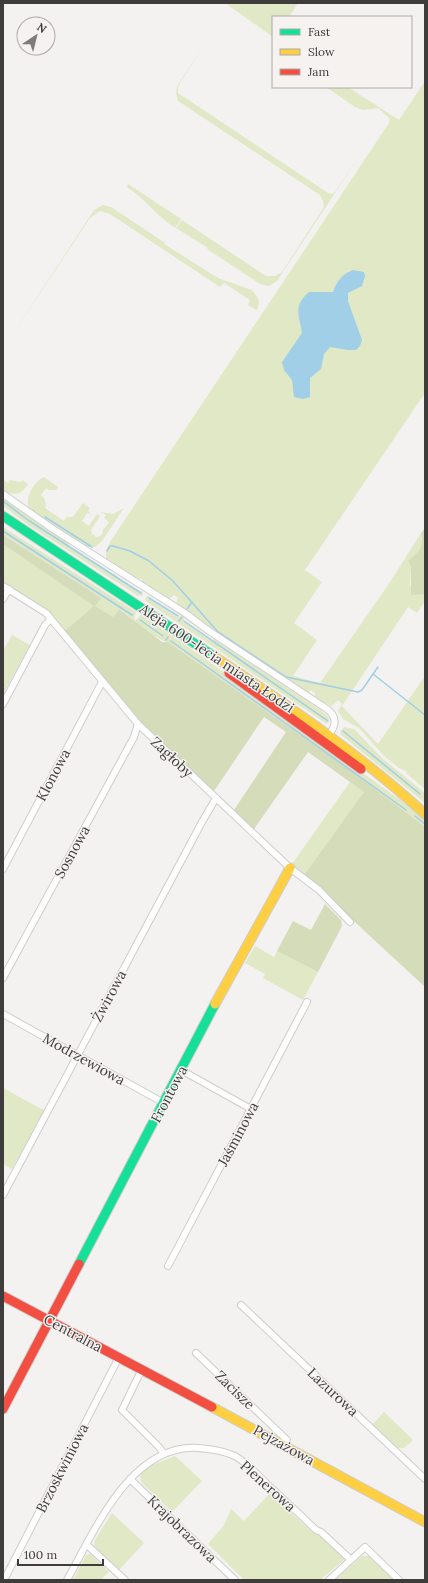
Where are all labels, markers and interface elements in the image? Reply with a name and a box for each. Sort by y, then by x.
north arrow [16,16,56,56]
legend [272,16,412,88]
text: N [34,20,50,36]
text: Fast [308,24,331,39]
text: Slow [308,44,335,59]
text: Jam [307,64,329,79]
street label: Aleja 600-lecia miasta Łodzi [135,599,298,717]
street label: Zagłoby [147,733,197,782]
street label: Klonowa [32,746,74,804]
street label: Sosnowa [50,823,94,881]
street label: Żwirowa [88,967,130,1025]
street label: Modrzewiowa [40,1029,128,1089]
street label: Frontowa [147,1062,191,1126]
street label: Jaśminowa [213,1099,262,1170]
street label: Centralna [41,1310,105,1356]
street label: Lazurowa [304,1364,362,1420]
street label: Zacisze [211,1367,259,1414]
street label: Brzoskwiniowa [32,1420,92,1516]
street label: Pejzażowa [250,1421,318,1469]
street label: Plenerowa [237,1456,299,1516]
street label: Krajobrazowa [144,1491,220,1567]
scale bar [18,1541,103,1567]
text: 100 m [24,1547,57,1562]

